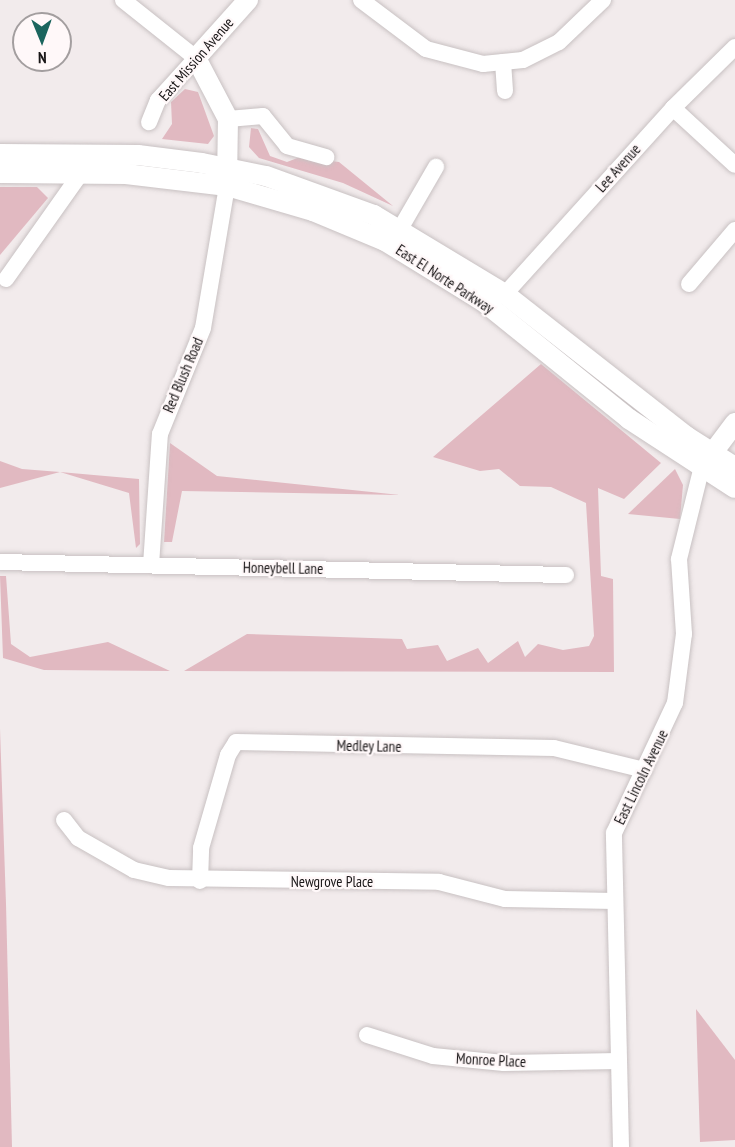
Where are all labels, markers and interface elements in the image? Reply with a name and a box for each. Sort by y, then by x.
north arrow [12,12,72,72]
street label: East Mission Avenue [155,13,237,105]
text: N [38,48,47,68]
street label: Lee Avenue [592,140,644,196]
street label: East El Norte Parkway [393,241,497,317]
street label: Red Blush Road [159,335,207,415]
street label: Honeybell Lane [243,558,323,578]
street label: East Lincoln Avenue [610,726,672,828]
street label: Medley Lane [336,736,402,756]
street label: Newgrove Place [291,873,373,891]
street label: Monroe Place [456,1049,526,1071]

